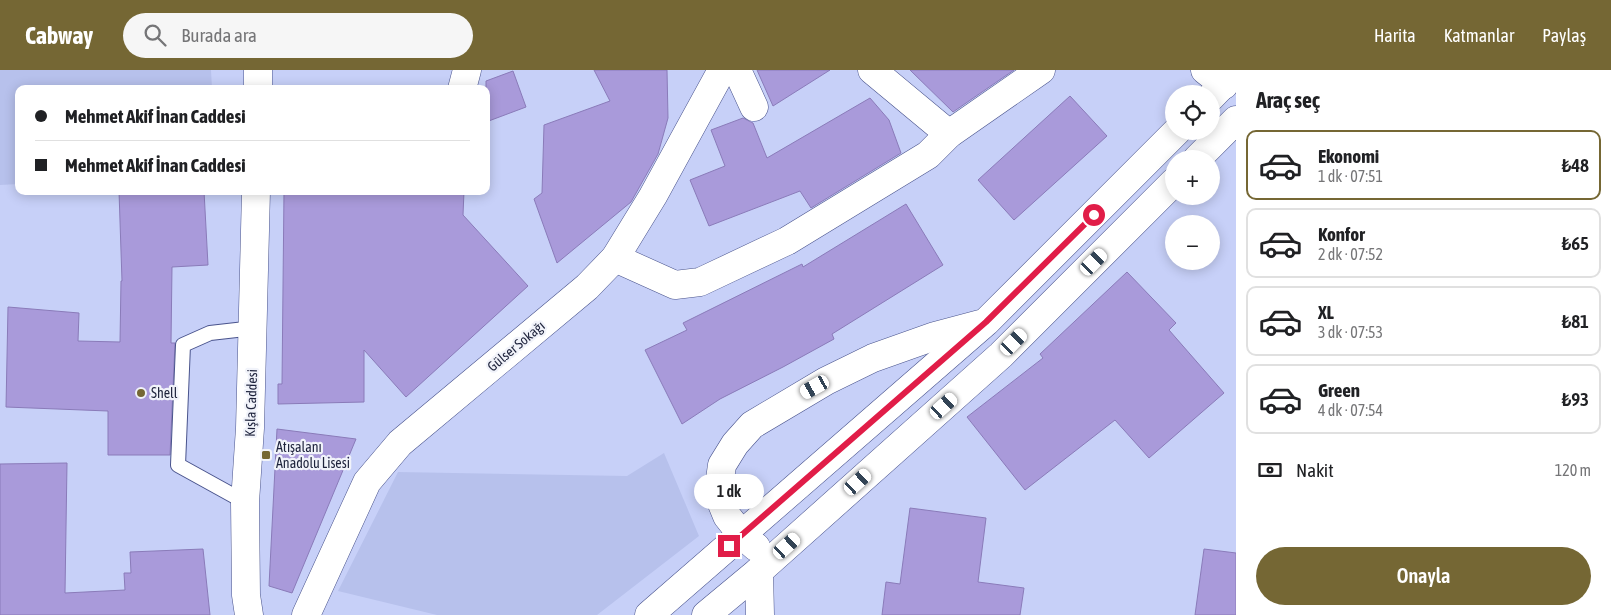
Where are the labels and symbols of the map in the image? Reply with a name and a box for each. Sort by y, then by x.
route start [1083,204,1105,226]
car [1078,246,1109,278]
street label: Gülser Sokağı [484,317,548,375]
car [998,326,1029,358]
street label: Kışla Caddesi [242,369,260,437]
car [798,373,831,401]
place label: Shell [151,385,178,401]
marker: Shell [135,387,147,399]
car [927,390,960,422]
place label: Atışalanı Anadolu Lisesi [276,439,350,471]
marker: Atışalanı Anadolu Lisesi [260,449,272,461]
car [841,466,874,498]
callout: 1 dk [694,474,764,508]
car [770,530,803,562]
route end [718,535,740,557]

